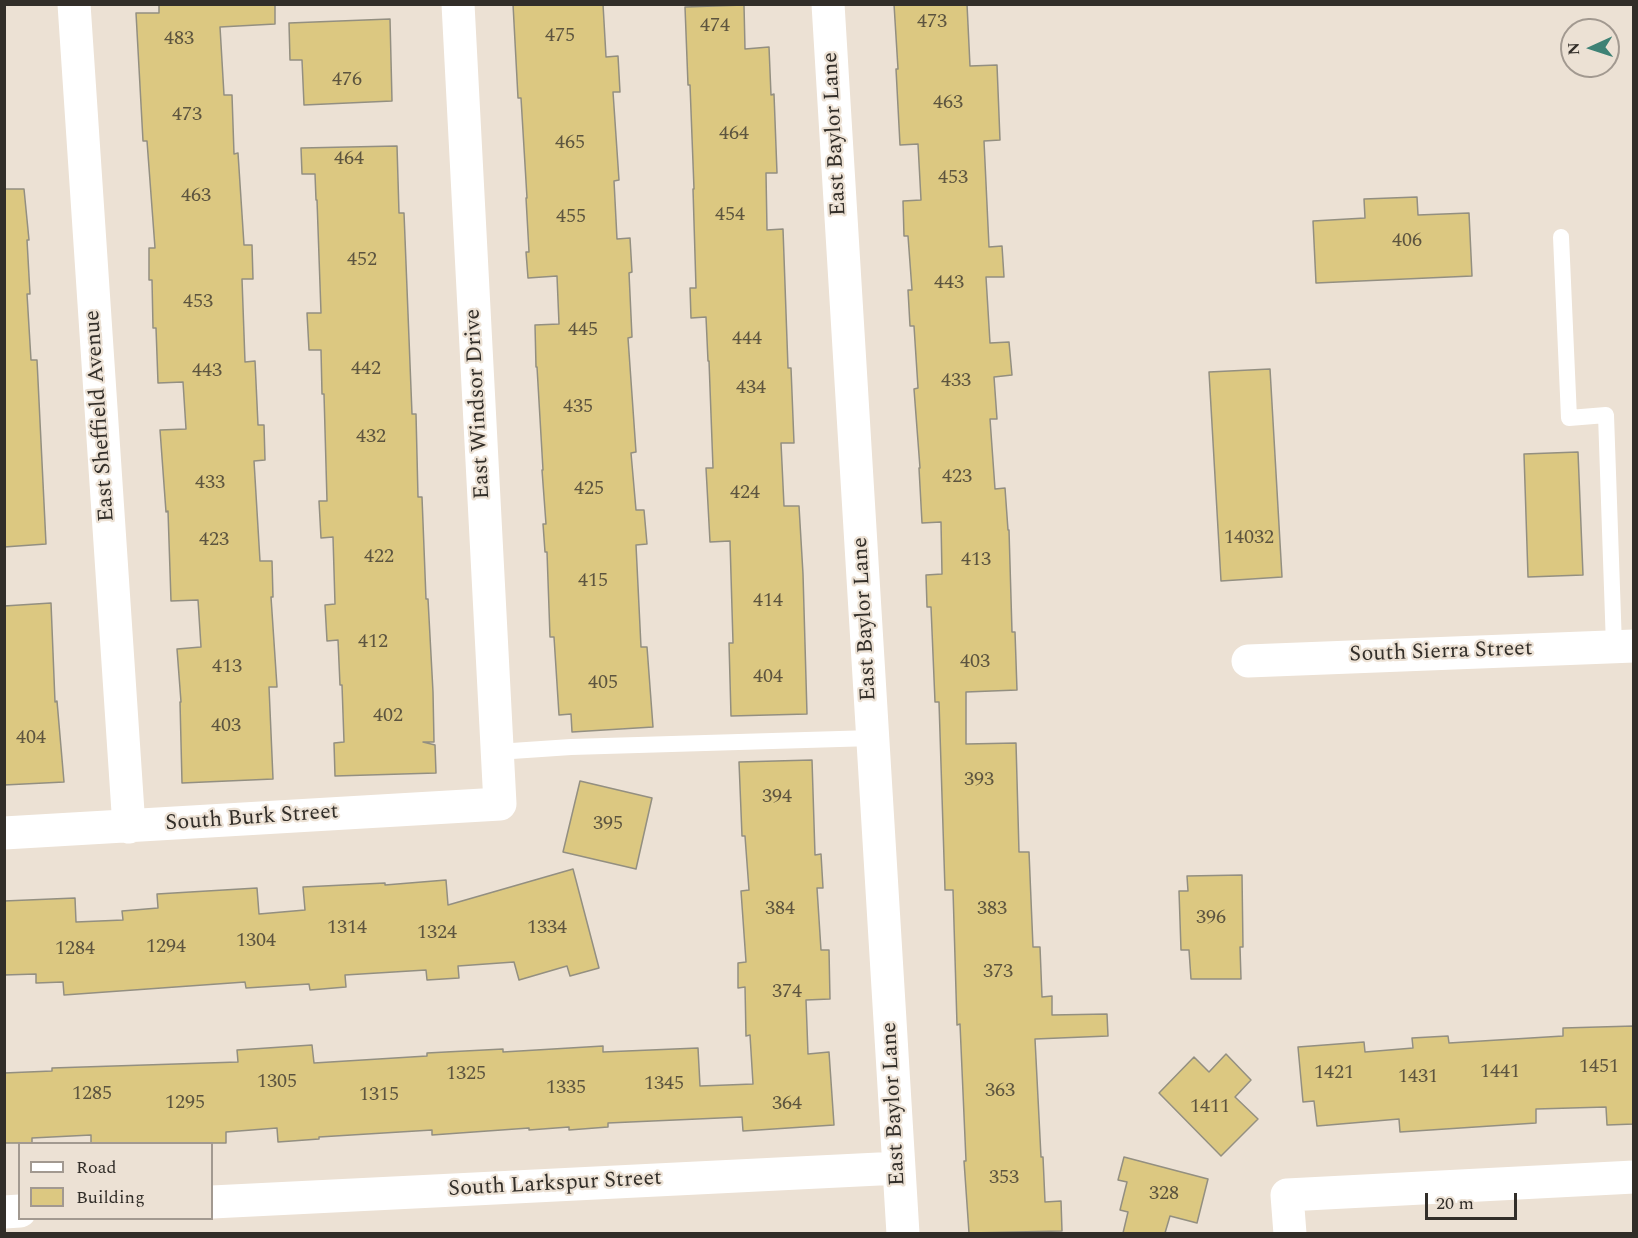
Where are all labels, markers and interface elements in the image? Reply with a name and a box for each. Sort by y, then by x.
house number: 473 [917,11,947,35]
house number: 474 [700,15,730,39]
north arrow [1560,18,1620,78]
house number: 475 [545,25,575,49]
house number: 483 [164,28,194,52]
text: N [1562,42,1586,56]
street label: East Baylor Lane [819,51,853,217]
house number: 476 [332,69,362,93]
house number: 463 [933,92,963,116]
house number: 473 [172,104,202,128]
house number: 464 [719,123,749,147]
house number: 465 [555,132,585,156]
house number: 464 [334,148,364,172]
house number: 453 [938,167,968,191]
house number: 463 [181,185,211,209]
house number: 454 [715,204,745,228]
house number: 455 [556,206,586,230]
house number: 406 [1392,230,1422,254]
house number: 452 [347,249,377,273]
house number: 443 [934,272,964,296]
house number: 453 [183,291,213,315]
street label: East Windsor Drive [461,308,497,500]
street label: East Sheffield Avenue [80,309,122,523]
house number: 445 [568,319,598,343]
house number: 444 [732,328,762,352]
house number: 442 [351,358,381,382]
house number: 443 [192,360,222,384]
house number: 433 [941,370,971,394]
house number: 434 [736,377,766,401]
house number: 435 [563,396,593,420]
house number: 432 [356,426,386,450]
house number: 423 [942,466,972,490]
house number: 433 [195,472,225,496]
house number: 425 [574,478,604,502]
house number: 424 [730,482,760,506]
house number: 14032 [1224,527,1274,551]
house number: 423 [199,529,229,553]
street label: East Baylor Lane [849,536,883,702]
house number: 422 [364,546,394,570]
house number: 413 [961,549,991,573]
house number: 415 [578,570,608,594]
house number: 414 [753,590,783,614]
house number: 412 [358,631,388,655]
street label: South Sierra Street [1349,637,1533,669]
house number: 403 [960,651,990,675]
house number: 413 [212,656,242,680]
house number: 404 [753,666,783,690]
house number: 405 [588,672,618,696]
house number: 402 [373,705,403,729]
house number: 403 [211,715,241,739]
house number: 404 [16,727,46,751]
house number: 393 [964,769,994,793]
house number: 394 [762,786,792,810]
street label: South Burk Street [165,800,339,838]
house number: 395 [593,813,623,837]
house number: 384 [765,898,795,922]
house number: 383 [977,898,1007,922]
house number: 396 [1196,907,1226,931]
house number: 1314 [327,917,367,941]
house number: 1334 [527,917,567,941]
house number: 1324 [417,922,457,946]
house number: 1304 [236,930,276,954]
house number: 1294 [146,936,186,960]
house number: 1284 [55,938,95,962]
house number: 373 [983,961,1013,985]
house number: 374 [772,981,802,1005]
street label: East Baylor Lane [878,1021,912,1187]
house number: 1451 [1579,1056,1619,1080]
house number: 1441 [1480,1061,1520,1085]
house number: 1421 [1314,1062,1354,1086]
house number: 1325 [446,1063,486,1087]
house number: 1431 [1398,1066,1438,1090]
house number: 1305 [257,1071,297,1095]
house number: 1345 [644,1073,684,1097]
house number: 1335 [546,1077,586,1101]
house number: 363 [985,1080,1015,1104]
house number: 1285 [72,1083,112,1107]
house number: 1315 [359,1084,399,1108]
house number: 1295 [165,1092,205,1116]
house number: 364 [772,1093,802,1117]
house number: 1411 [1190,1096,1230,1120]
legend [18,1142,213,1220]
text: Road [76,1154,117,1181]
street label: South Larkspur Street [447,1166,663,1204]
house number: 353 [989,1167,1019,1191]
scale bar [1428,1181,1520,1219]
house number: 328 [1149,1183,1179,1207]
text: Building [76,1184,145,1211]
text: 20 m [1436,1190,1474,1217]

